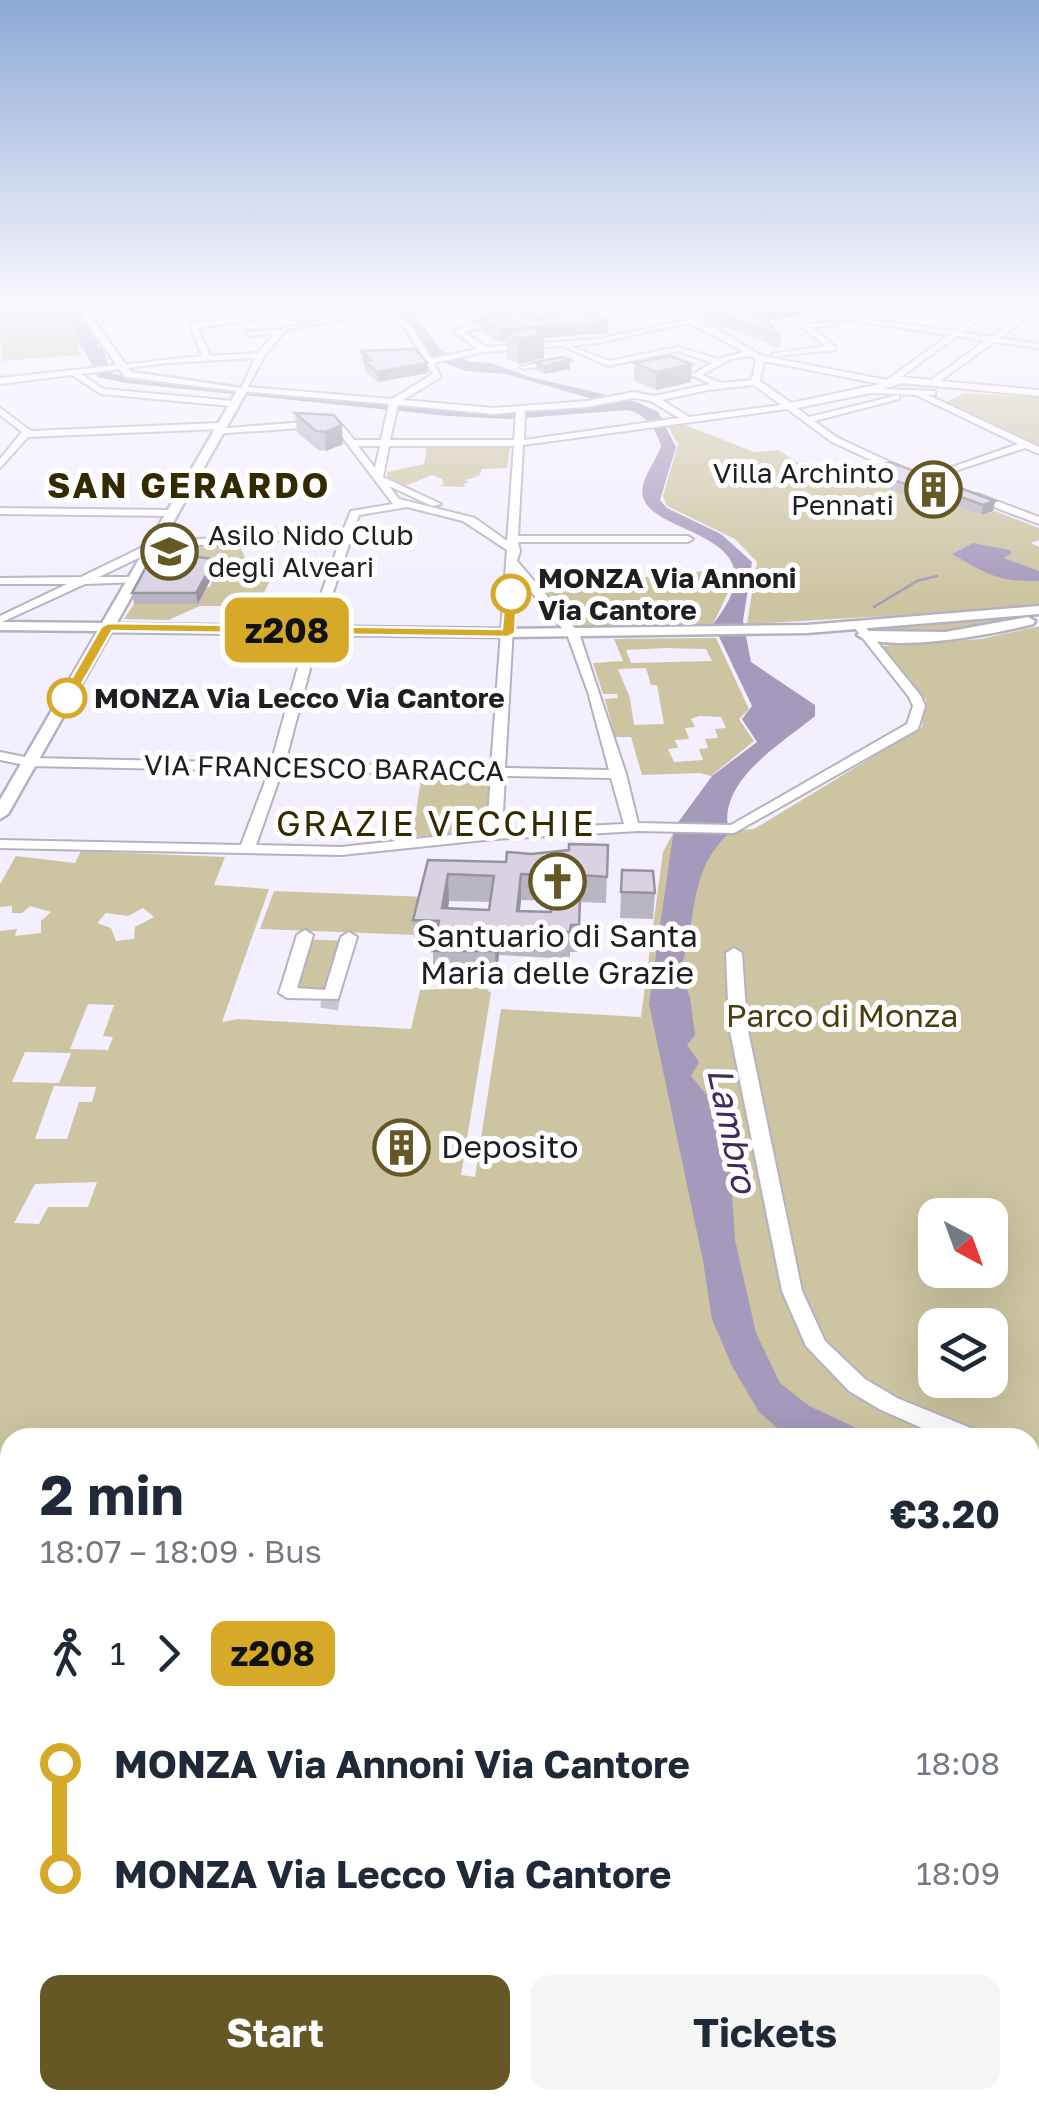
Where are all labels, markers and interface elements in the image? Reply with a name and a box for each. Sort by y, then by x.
place label: Villa Archinto Pennati [713,456,894,521]
building icon: Villa Archinto Pennati [903,459,963,519]
district label: SAN GERARDO [47,464,331,506]
place label: Asilo Nido Club degli Alveari [208,518,413,583]
school or university icon: Asilo Nido Club degli Alveari [139,521,199,581]
place label: MONZA Via Annoni Via Cantore [538,561,797,626]
marker: MONZA Via Annoni Via Cantore [492,575,530,613]
line badge: z208 [217,598,357,662]
text: z208 [245,609,329,651]
marker: MONZA Via Lecco Via Cantore [48,679,86,717]
place label: MONZA Via Lecco Via Cantore [94,681,505,714]
street label: VIA FRANCESCO BARACCA [144,748,505,787]
district label: GRAZIE VECCHIE [276,802,596,844]
church icon: Santuario di Santa Maria delle Grazie [527,852,587,912]
place label: Santuario di Santa Maria delle Grazie [416,916,698,991]
park label: Parco di Monza [726,996,958,1034]
water label: Lambro [699,1063,767,1198]
building icon: Deposito [372,1117,432,1177]
place label: Deposito [441,1127,578,1165]
north arrow [918,1198,1008,1288]
map controls [918,1198,1008,1398]
button: layers [918,1308,1008,1398]
text: 2 min [40,1461,184,1527]
text: €3.20 [890,1491,1000,1536]
text: 18:07 – 18:09 · Bus [40,1532,322,1570]
icon: walk [40,1626,95,1681]
icon: forward [141,1626,196,1681]
text: z208 [231,1632,315,1674]
text: 1 [110,1634,126,1672]
text: MONZA Via Annoni Via Cantore [114,1741,690,1786]
text: 18:08 [916,1744,1000,1782]
text: MONZA Via Lecco Via Cantore [114,1851,671,1896]
text: 18:09 [916,1854,1000,1892]
button: Start [40,1975,510,2090]
button: Tickets [530,1975,1000,2090]

